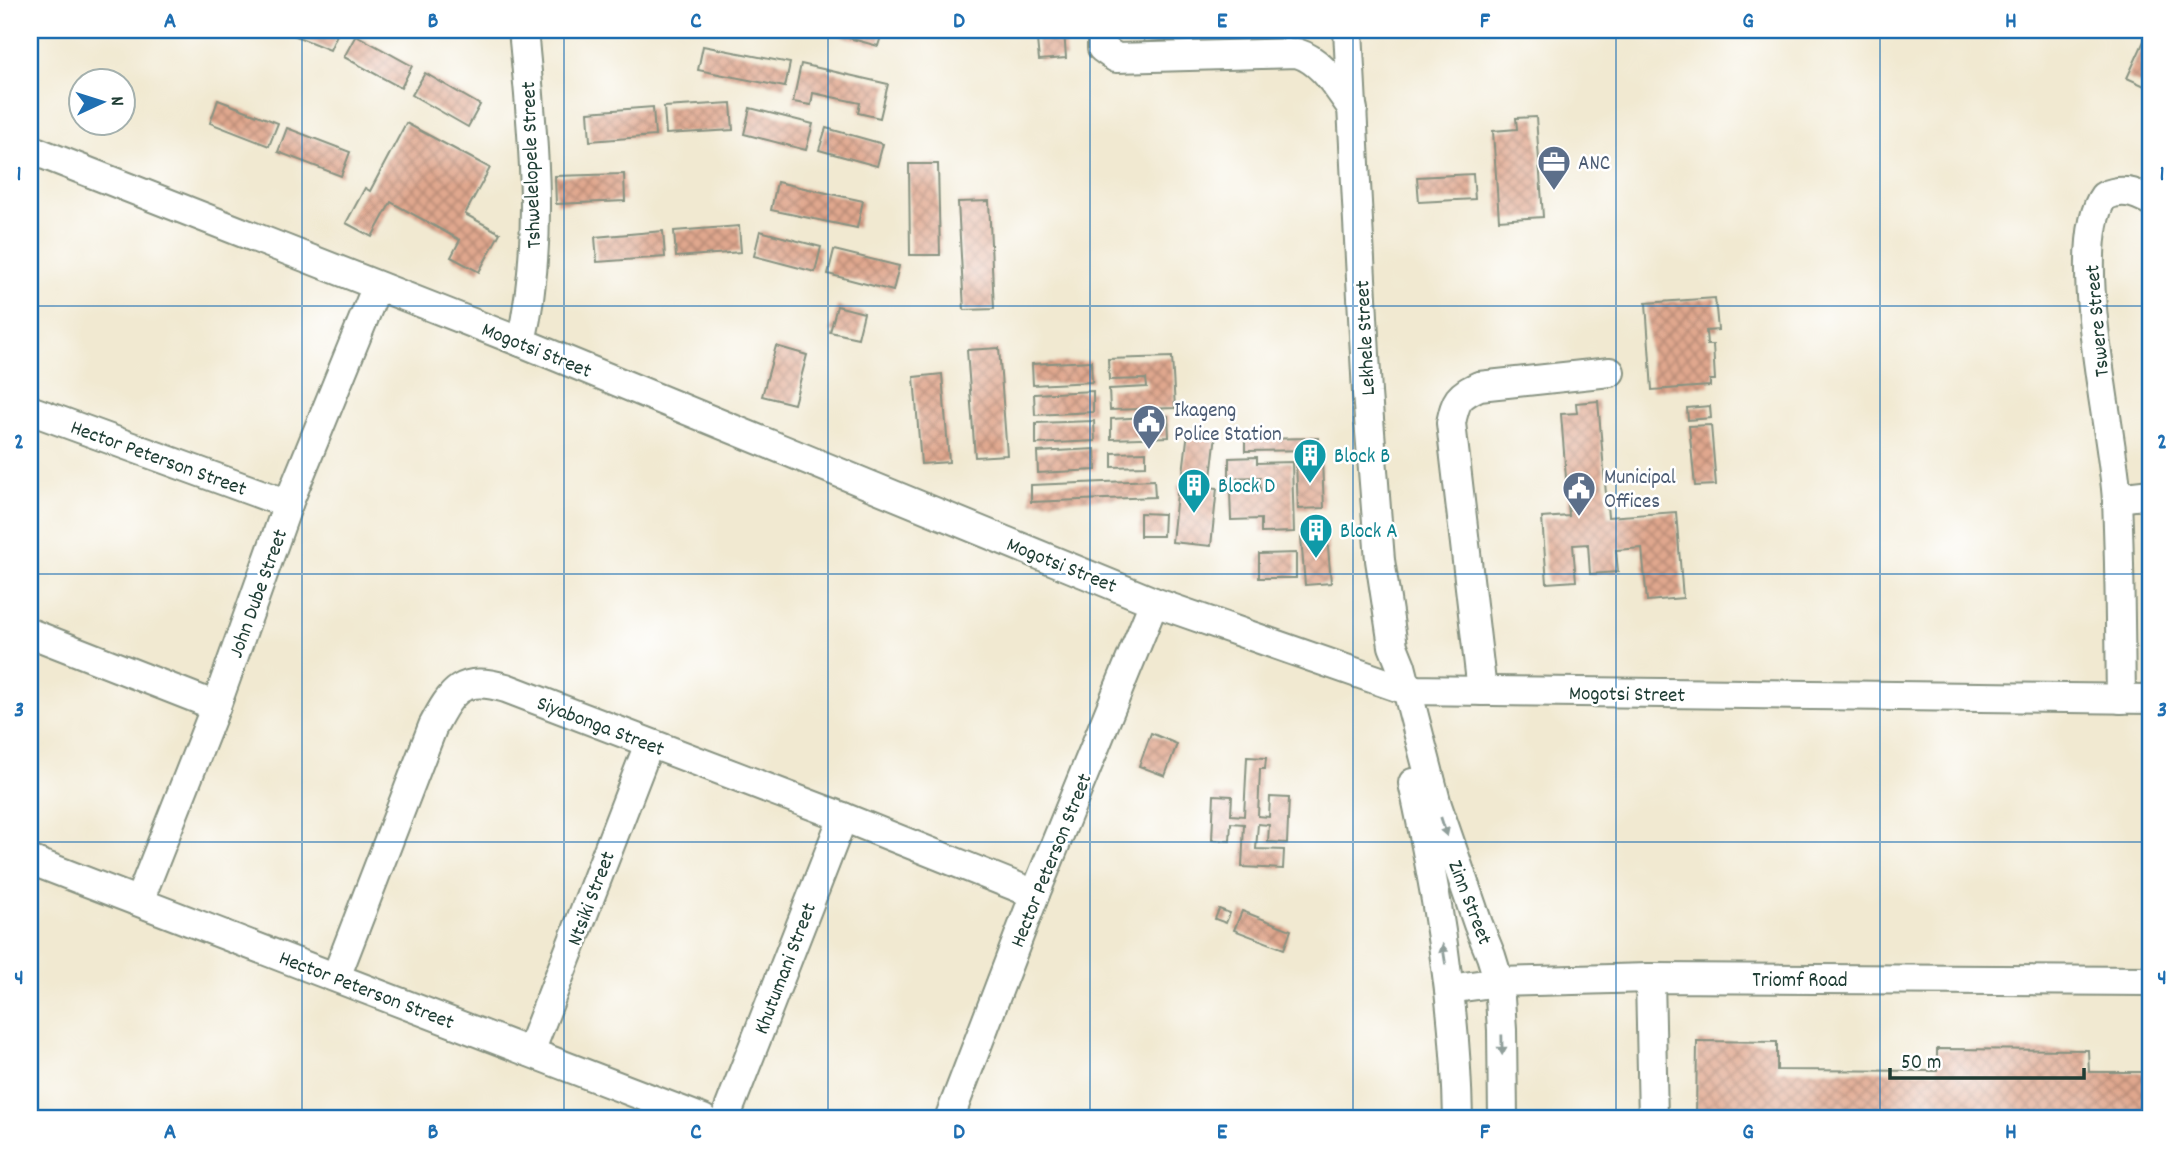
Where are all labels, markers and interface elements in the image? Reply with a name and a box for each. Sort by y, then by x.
text: A [164,6,176,39]
text: B [428,6,439,39]
text: C [690,6,702,39]
text: D [953,6,965,39]
text: E [1217,6,1228,39]
text: F [1480,6,1491,39]
text: G [1742,6,1754,39]
text: H [2005,6,2017,39]
north arrow [66,66,136,136]
street label: Tshwelelopele Street [515,81,551,249]
text: N [102,95,129,107]
office icon: ANC [1535,143,1573,192]
place label: ANC [1578,150,1610,180]
text: 1 [16,159,22,192]
text: 1 [2159,159,2165,192]
street label: Tswere Street [2079,263,2119,378]
street label: Lekhele Street [1349,279,1385,396]
street label: Mogotsi Street [476,316,596,388]
place label: Ikageng Police Station [1174,397,1282,451]
public building icon: Ikageng Police Station [1130,402,1168,451]
street label: Hector Peterson Street [66,414,250,506]
text: 2 [14,427,24,460]
text: 2 [2157,427,2167,460]
building icon: Block B [1291,436,1329,485]
place label: Block B [1334,443,1390,473]
place label: Municipal Offices [1604,464,1676,518]
building icon: Block D [1175,466,1213,515]
public building icon: Municipal Offices [1560,469,1598,518]
place label: Block D [1218,473,1275,503]
building icon: Block A [1297,511,1335,560]
place label: Block A [1340,518,1398,548]
street label: John Dube Street [223,525,297,663]
street label: Mogotsi Street [1001,531,1121,603]
street label: Mogotsi Street [1568,680,1686,712]
street label: Siyabonga Street [532,690,668,766]
text: 3 [14,695,24,728]
text: 3 [2157,695,2167,728]
street label: Hector Peterson Street [1004,769,1102,953]
one-way arrow [1439,817,1449,838]
street label: Ntsiki Street [561,847,625,951]
street label: Zinn Street [1438,856,1498,950]
street label: Khutumani Street [748,899,826,1039]
one-way arrow [1438,943,1449,965]
street label: Hector Peterson Street [274,945,458,1039]
text: 4 [14,963,24,996]
text: 4 [2157,963,2167,996]
street label: Triomf Road [1752,967,1848,997]
one-way arrow [1497,1034,1508,1056]
scale bar [1890,1037,2085,1081]
text: 50 m [1901,1049,1941,1079]
text: A [164,1117,176,1149]
text: B [428,1117,439,1149]
text: C [690,1117,702,1149]
text: D [953,1117,965,1149]
text: E [1217,1117,1228,1149]
text: F [1480,1117,1491,1149]
text: G [1742,1117,1754,1149]
text: H [2005,1117,2017,1149]

